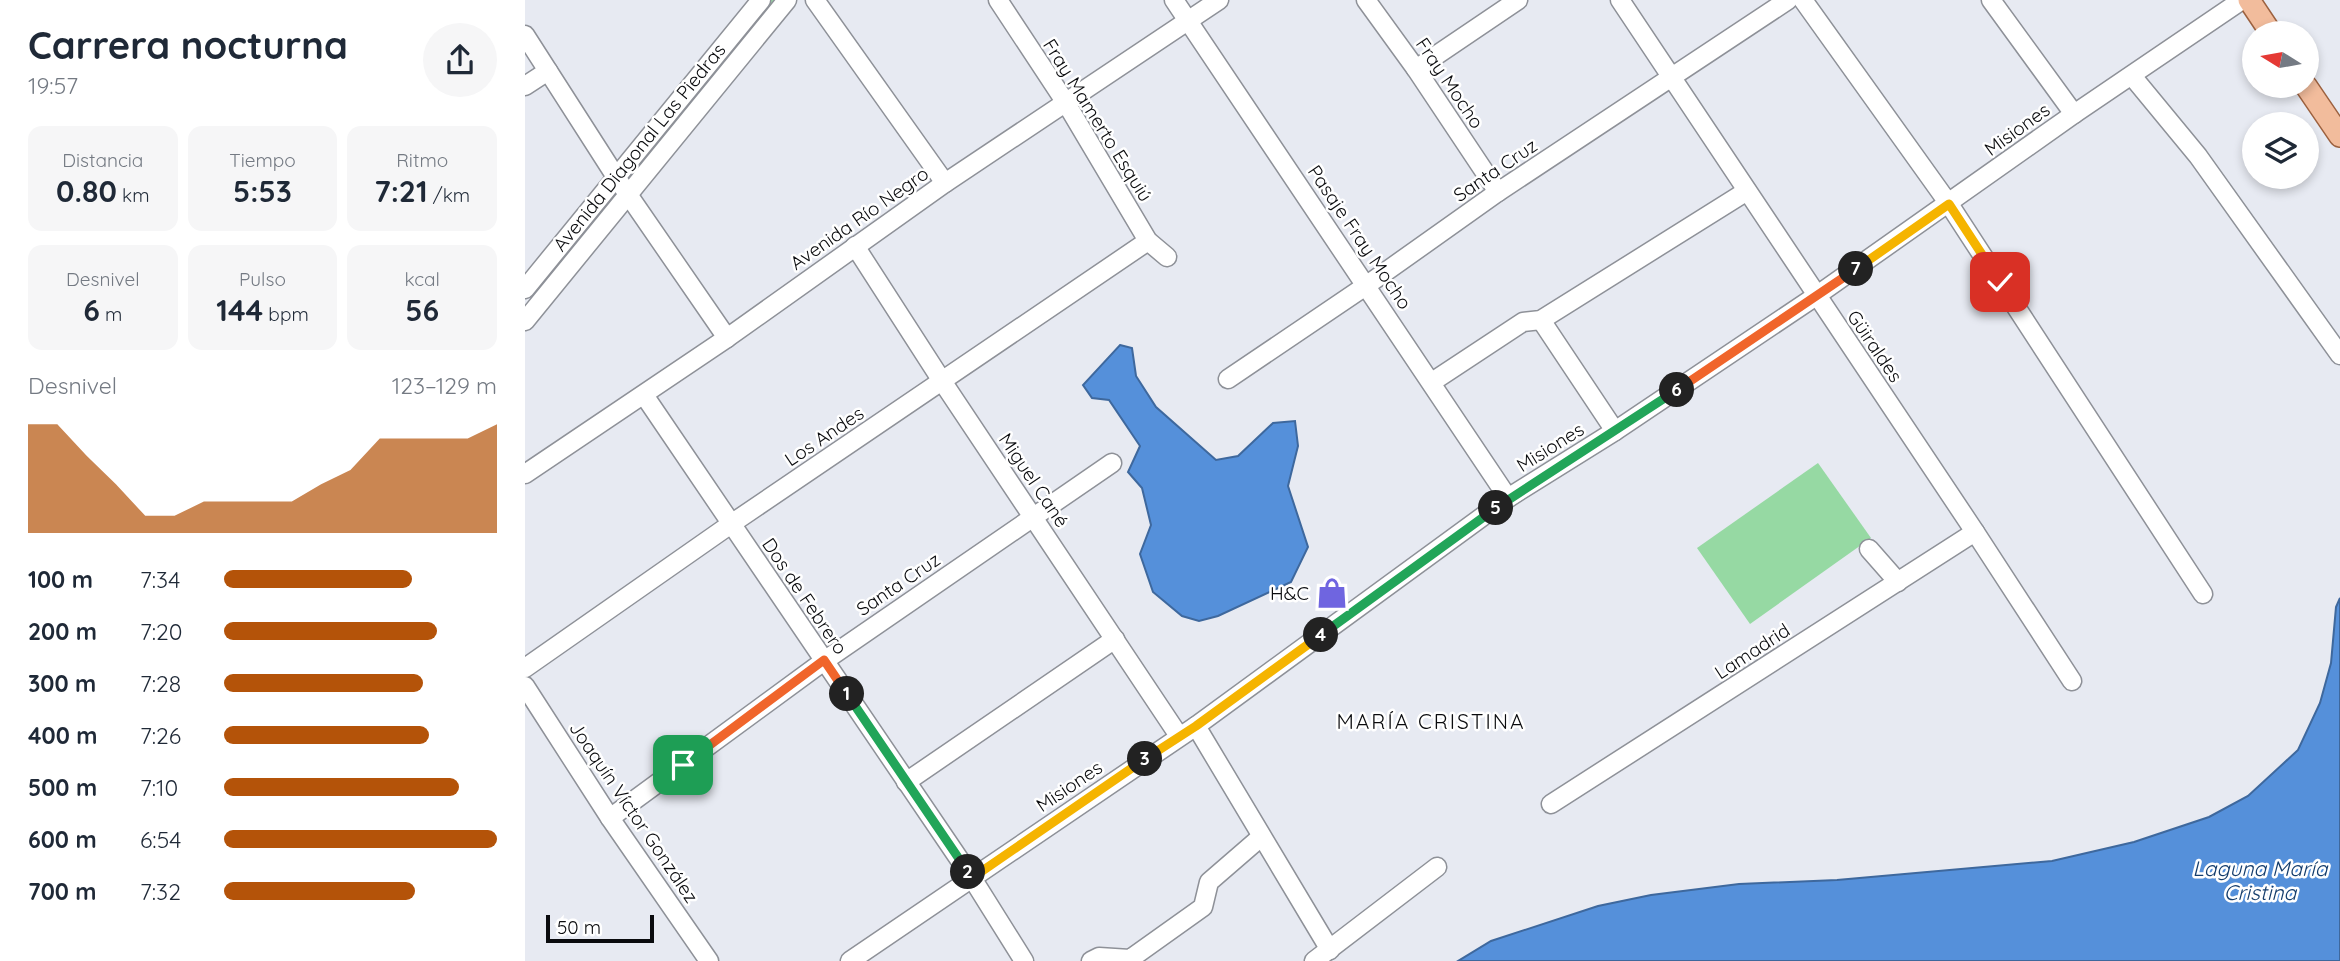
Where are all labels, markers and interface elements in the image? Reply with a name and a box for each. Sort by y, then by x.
text: Carrera nocturna [28,21,348,69]
north arrow [2242,21,2319,98]
map controls [2242,21,2319,189]
button: share [423,23,497,97]
street label: Fray Mocho [1411,33,1489,133]
street label: Fray Mamerto Esquiú [1038,34,1158,206]
street label: Avenida Diagonal Las Piedras [548,38,730,256]
text: 19:57 [28,71,78,100]
street label: Misiones [1980,97,2054,161]
button: layers [2242,112,2319,189]
street label: Santa Cruz [1449,133,1541,207]
text: Distancia [62,148,143,172]
text: Tiempo [229,148,296,172]
text: Ritmo [396,148,448,172]
street label: Pasaje Fray Mocho [1303,160,1417,314]
street label: Avenida Río Negro [785,161,933,275]
text: 0.80 [56,172,117,210]
text: 5:53 [233,172,292,210]
text: 7:21 [374,172,428,210]
text: km [117,183,150,207]
text: /km [428,183,470,207]
pin: 7 [1839,252,1873,286]
pin [1970,252,2030,312]
text: 7 [1850,256,1861,280]
icon: check [1981,263,2019,301]
text: Desnivel [66,267,140,291]
text: Pulso [239,267,286,291]
text: kcal [404,267,440,291]
text: 6 [83,291,100,329]
text: 144 [216,291,263,329]
text: 56 [405,291,439,329]
text: m [100,302,122,326]
text: bpm [263,302,309,326]
street label: Güiraldes [1842,305,1908,387]
text: Desnivel [28,371,117,400]
text: 123–129 m [392,371,497,400]
pin: 6 [1659,372,1695,408]
text: 6 [1671,377,1682,401]
street label: Los Andes [780,401,868,471]
street label: Misiones [1512,417,1588,477]
street label: Miguel Cané [994,428,1074,532]
pin: 5 [1479,490,1513,526]
text: 5 [1490,495,1501,519]
street label: Dos de Febrero [757,533,853,659]
street label: Santa Cruz [852,547,944,621]
text: 100 m [28,565,93,594]
text: 7:34 [140,565,180,594]
shop icon: H&C [1315,576,1349,610]
place label: H&C [1270,581,1309,605]
text: 200 m [28,617,97,646]
text: 7:20 [140,617,183,646]
pin: 4 [1303,618,1339,652]
street label: Lamadrid [1710,618,1794,684]
text: 4 [1315,622,1326,646]
text: 300 m [28,669,96,698]
text: 7:28 [140,669,181,698]
pin: 1 [829,676,865,712]
text: 1 [843,681,850,705]
district label: MARÍA CRISTINA [1336,708,1526,734]
street label: Joaquín Víctor González [564,717,704,907]
text: 400 m [28,721,97,750]
text: 7:26 [140,721,181,750]
pin [653,735,713,795]
pin: 3 [1127,742,1163,776]
icon: arrive [664,746,702,784]
text: 3 [1139,746,1150,770]
street label: Misiones [1031,755,1107,817]
text: 500 m [28,773,97,802]
text: 7:10 [140,773,178,802]
text: 600 m [28,825,97,854]
text: 6:54 [140,825,181,854]
pin: 2 [951,854,985,890]
water label: Laguna María Cristina [2193,855,2329,905]
text: 2 [962,859,973,883]
text: 700 m [28,877,97,906]
text: 7:32 [140,877,181,906]
scale bar [546,912,655,944]
text: 50 m [557,915,601,939]

